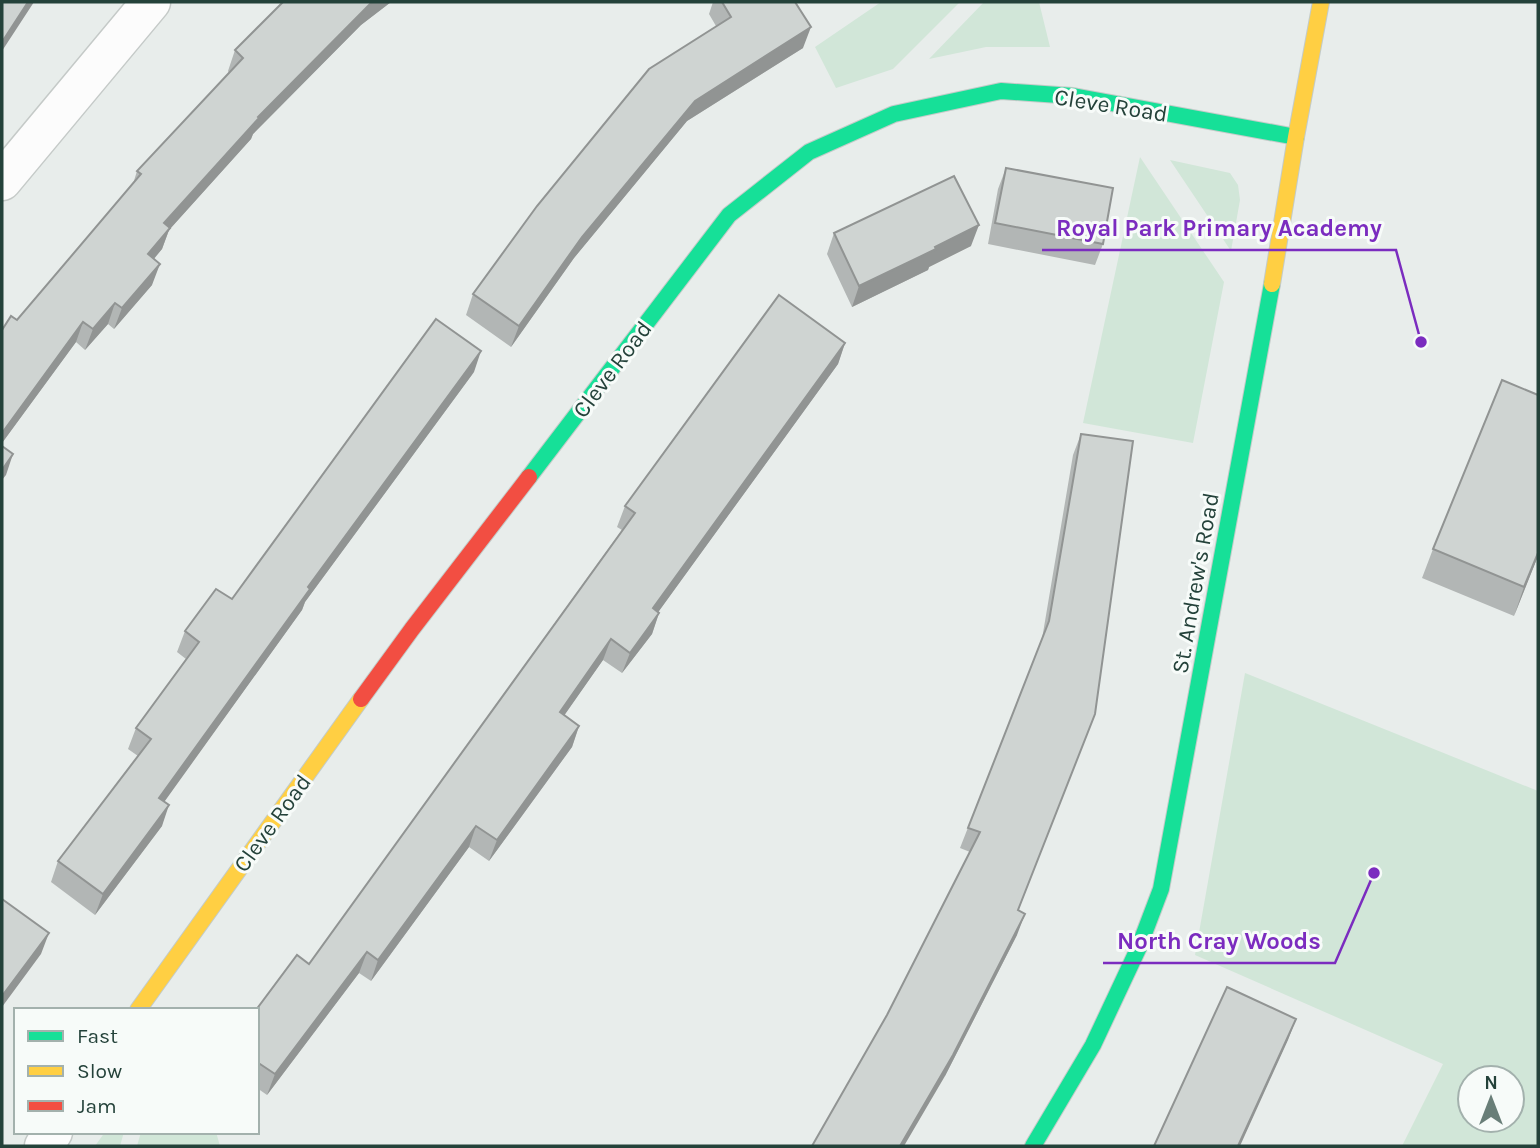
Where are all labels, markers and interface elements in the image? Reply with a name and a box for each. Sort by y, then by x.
street label: Cleve Road [1052,83,1169,128]
callout: Royal Park Primary Academy [1042,205,1396,250]
text: Royal Park Primary Academy [1056,214,1382,242]
street label: Cleve Road [567,316,658,423]
street label: St. Andrew's Road [1166,491,1225,676]
street label: Cleve Road [228,769,317,877]
callout: North Cray Woods [1103,918,1335,963]
text: North Cray Woods [1117,927,1321,955]
legend [14,1008,259,1134]
text: Fast [77,1024,118,1048]
text: Slow [77,1059,122,1083]
north arrow [1456,1064,1526,1134]
text: N [1484,1072,1498,1094]
text: Jam [77,1094,117,1118]

